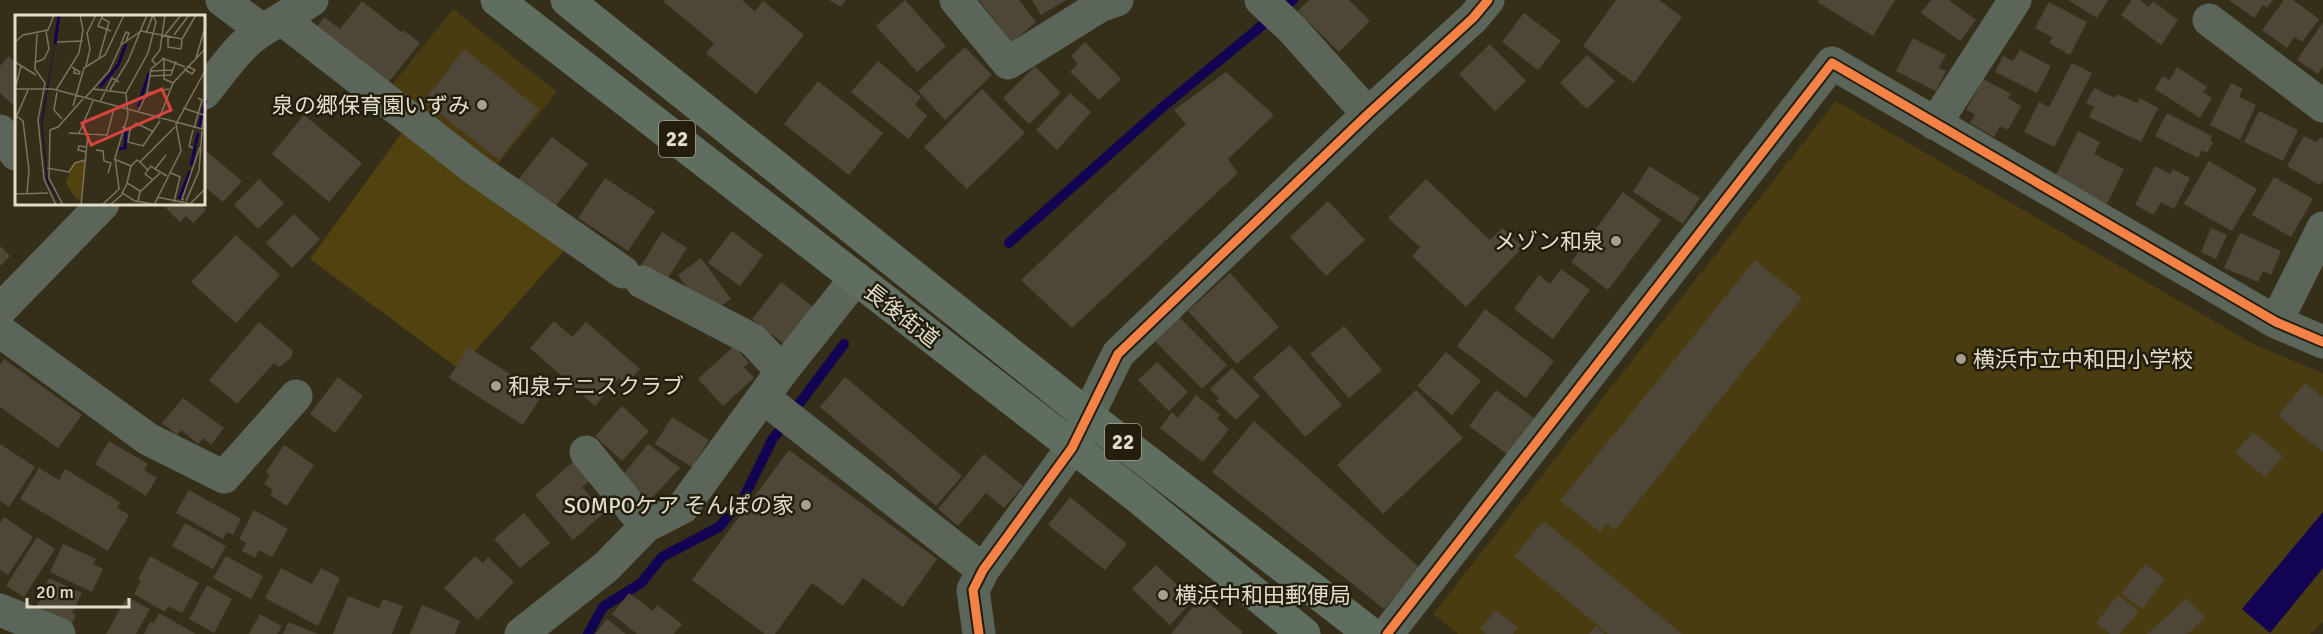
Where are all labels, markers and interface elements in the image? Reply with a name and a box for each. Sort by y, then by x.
inset map [15,15,206,206]
place label: 泉の郷保育園いずみ [272,92,470,119]
marker: 泉の郷保育園いずみ [475,98,489,112]
road number: 22 [659,121,695,157]
place label: メゾン和泉 [1494,228,1604,255]
marker: メゾン和泉 [1609,234,1623,248]
street label: 長後街道 [859,278,945,353]
place label: 横浜市立中和田小学校 [1973,346,2193,373]
marker: 横浜市立中和田小学校 [1954,352,1968,366]
place label: 和泉テニスクラブ [508,373,684,400]
marker: 和泉テニスクラブ [489,379,503,393]
road number: 22 [1105,424,1141,460]
place label: SOMPOケア そんぽの家 [564,492,794,519]
marker: SOMPOケア そんぽの家 [799,498,813,512]
scale bar [27,571,129,609]
text: 20 m [36,581,74,603]
place label: 横浜中和田郵便局 [1175,582,1351,609]
marker: 横浜中和田郵便局 [1156,588,1170,602]

